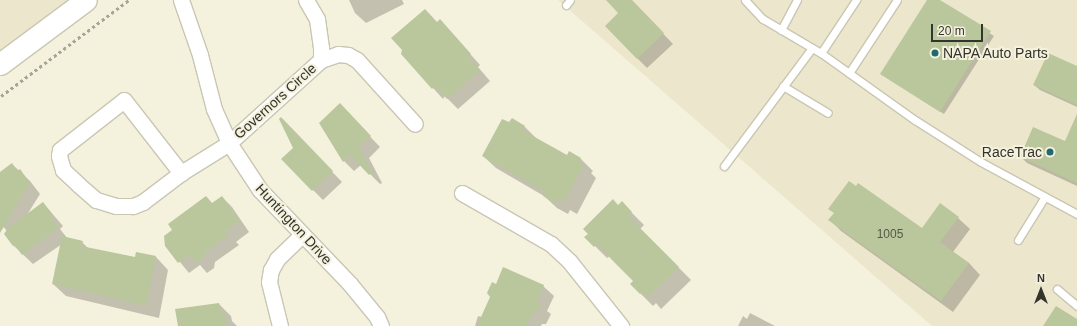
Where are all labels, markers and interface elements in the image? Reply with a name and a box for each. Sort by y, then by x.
scale bar [933,16,985,42]
text: 20 m [938,24,965,38]
place label: NAPA Auto Parts [943,45,1049,61]
marker: NAPA Auto Parts [930,48,940,58]
street label: Governors Circle [230,60,320,142]
place label: RaceTrac [982,144,1042,160]
marker: RaceTrac [1045,147,1055,157]
street label: Huntington Drive [252,180,336,268]
house number: 1005 [877,228,903,242]
north arrow [1021,270,1061,310]
text: N [1037,272,1045,284]

